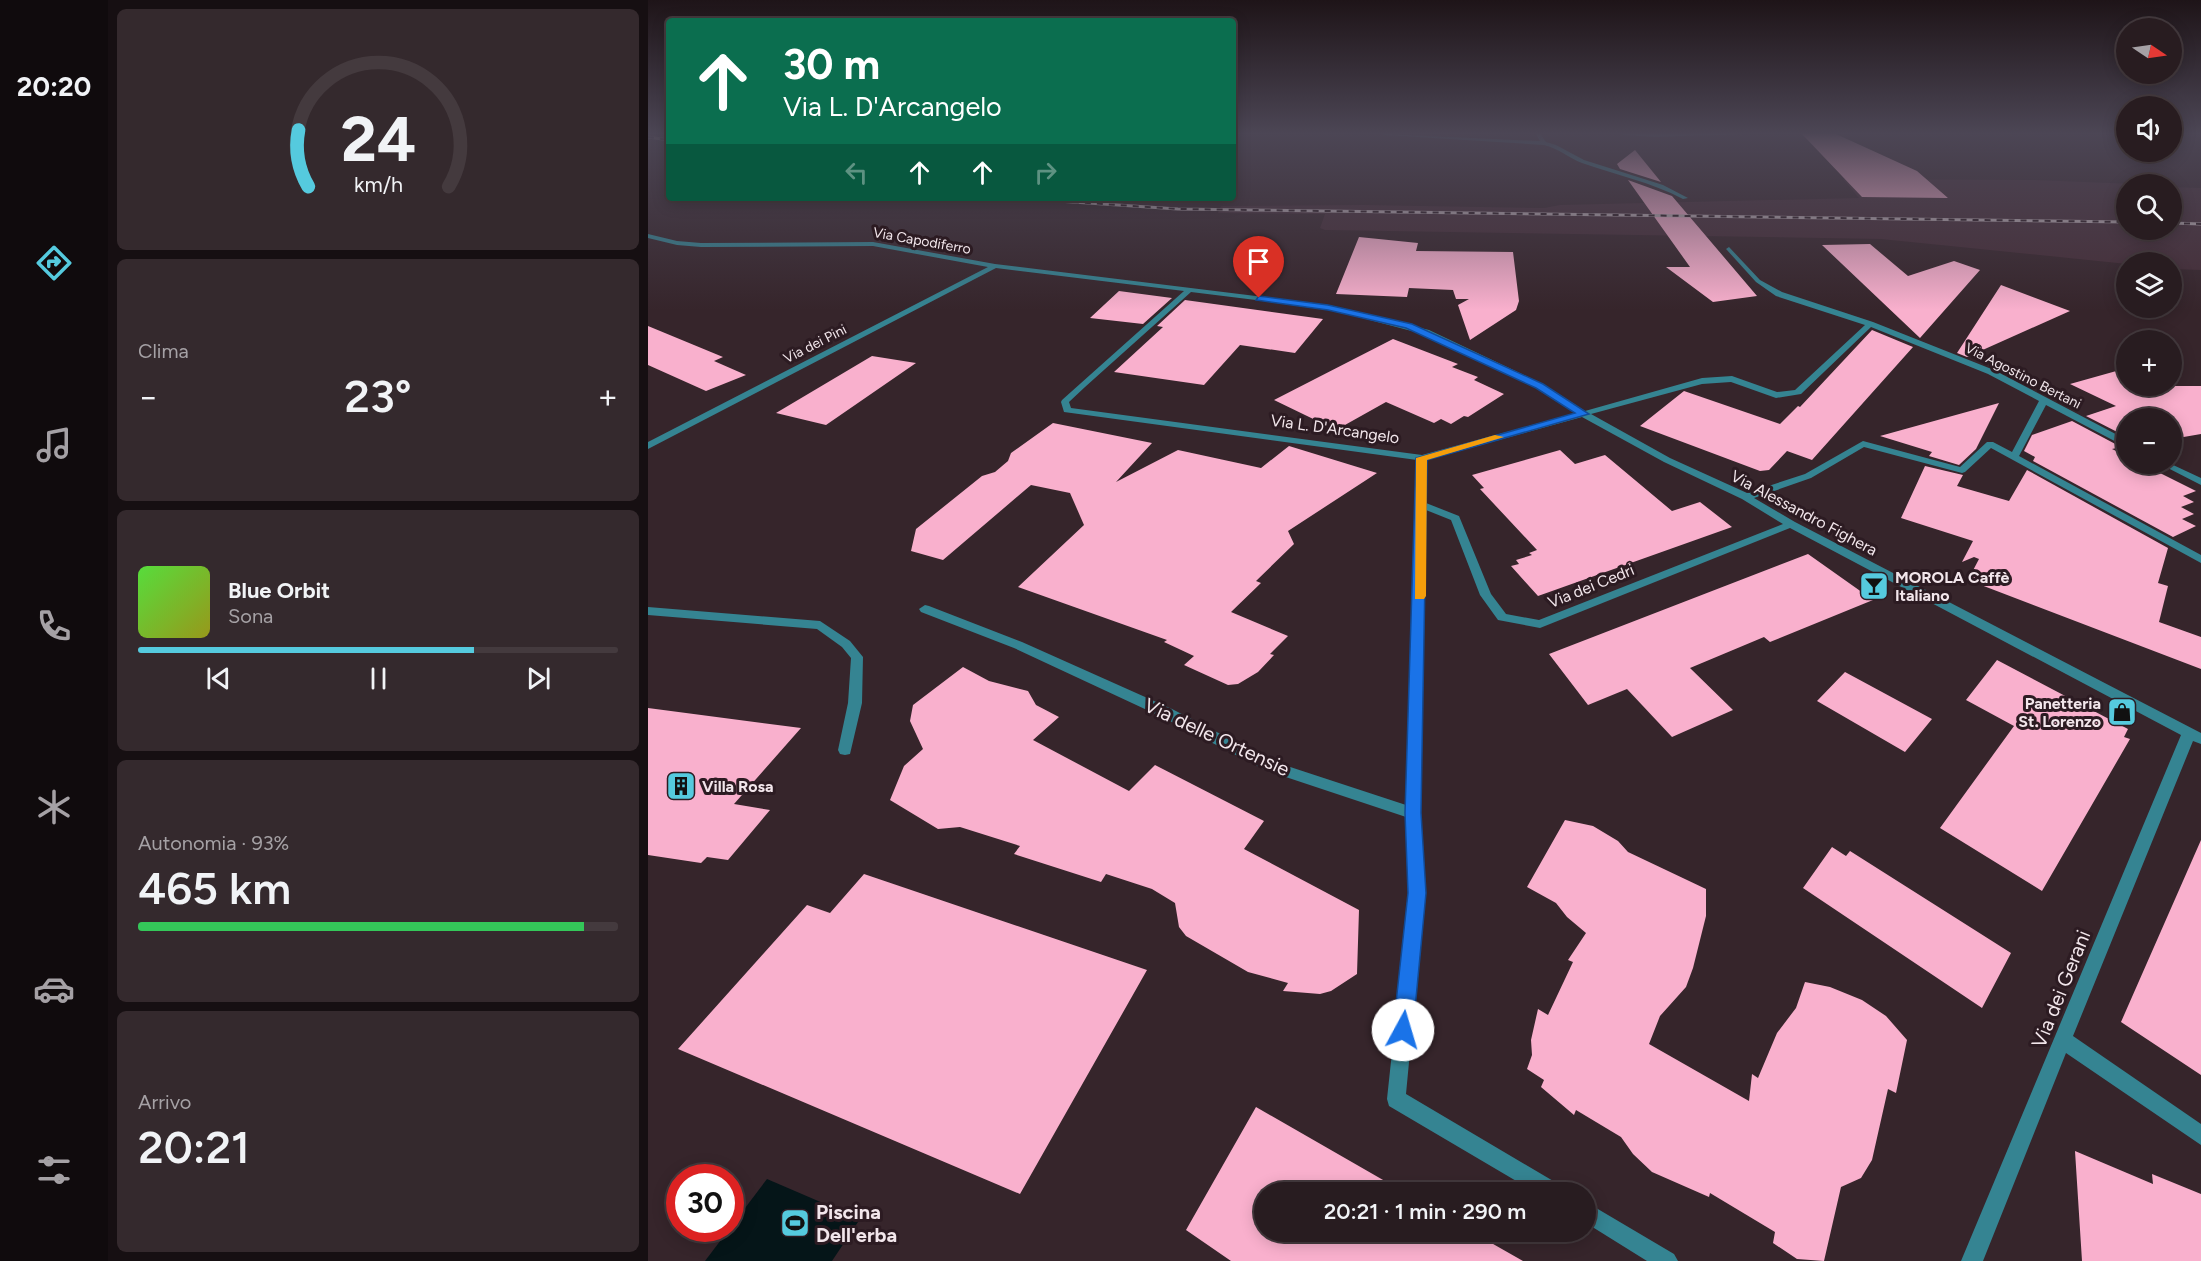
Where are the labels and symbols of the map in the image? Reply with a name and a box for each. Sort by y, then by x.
north arrow [2116,18,2182,84]
street label: Via Capodiferro [872,224,972,258]
pin [1233,236,1284,298]
street label: Via dei Pini [781,321,849,367]
street label: Via Agostino Bertani [1962,339,2084,413]
street label: Via L. D'Arcangelo [1269,411,1401,447]
street label: Via Alessandro Fighera [1728,466,1880,560]
street label: Via dei Cedri [1545,560,1637,612]
place label: MOROLA Caffè Italiano [1895,568,2010,605]
bar icon: MOROLA Caffè Italiano [1858,570,1890,602]
street label: Via delle Ortensie [1140,693,1294,781]
place label: Panetteria St. Lorenzo [2018,694,2101,731]
shop icon: Panetteria St. Lorenzo [2106,696,2138,728]
building icon: Villa Rosa [665,770,697,802]
place label: Villa Rosa [702,777,774,796]
street label: Via dei Gerani [2027,927,2095,1051]
position arrow [1371,998,1435,1062]
speed limit sign: 30 [666,1164,744,1242]
place label: Piscina Dell'erba [816,1200,897,1247]
sports icon: Piscina Dell'erba [779,1207,811,1239]

